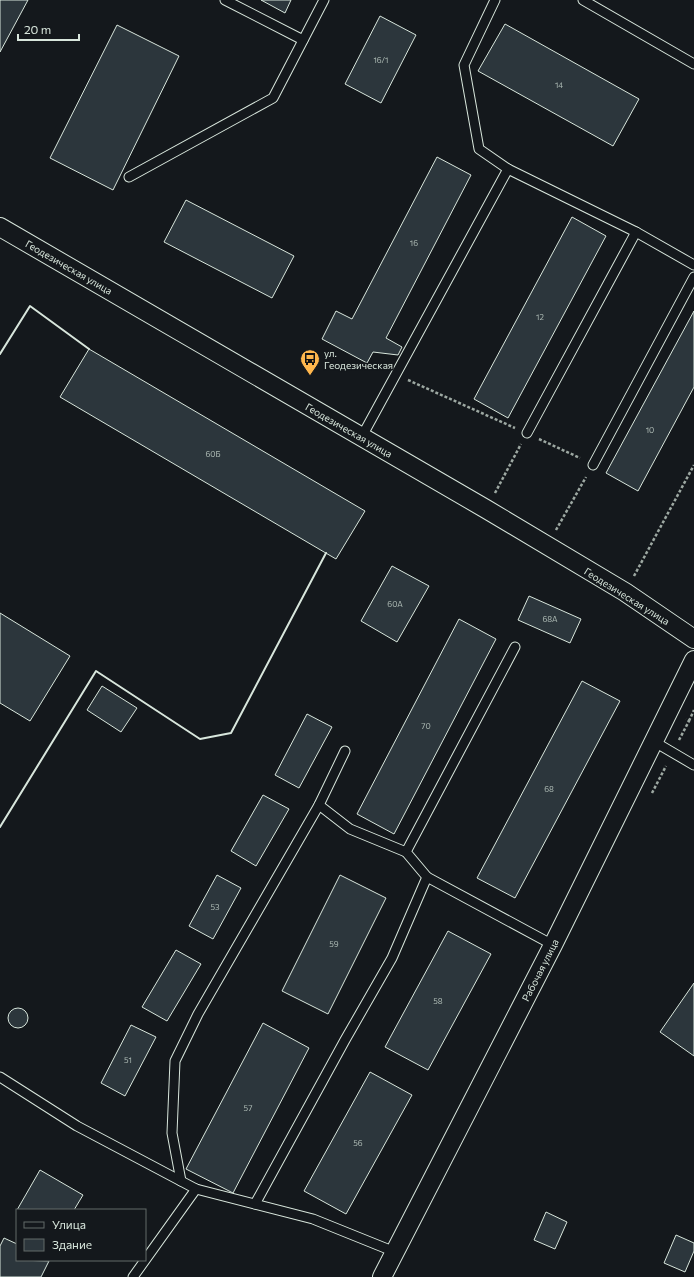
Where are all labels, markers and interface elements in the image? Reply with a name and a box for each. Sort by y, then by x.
scale bar [18,16,79,42]
text: 20 m [24,22,51,36]
house number: 16/1 [373,55,389,65]
house number: 14 [555,80,563,90]
street label: Геодезическая улица [23,237,115,297]
house number: 16 [410,238,418,248]
house number: 12 [536,312,544,322]
place label: ул. Геодезическая [324,347,393,371]
bus stop icon: ул. Геодезическая [299,348,321,376]
street label: Геодезическая улица [303,400,395,460]
house number: 10 [646,425,654,435]
house number: 60Б [205,449,221,459]
street label: Геодезическая улица [582,565,672,627]
house number: 60А [387,599,403,609]
house number: 68А [542,614,558,624]
house number: 70 [421,721,431,731]
house number: 68 [544,784,554,794]
house number: 53 [210,902,220,912]
street label: Рабочая улица [519,937,561,1003]
house number: 59 [329,939,339,949]
house number: 58 [433,996,443,1006]
house number: 51 [124,1055,132,1065]
house number: 57 [244,1103,252,1113]
house number: 56 [353,1138,363,1148]
legend [16,1209,146,1261]
text: Улица [52,1217,86,1231]
text: Здание [52,1237,92,1251]

